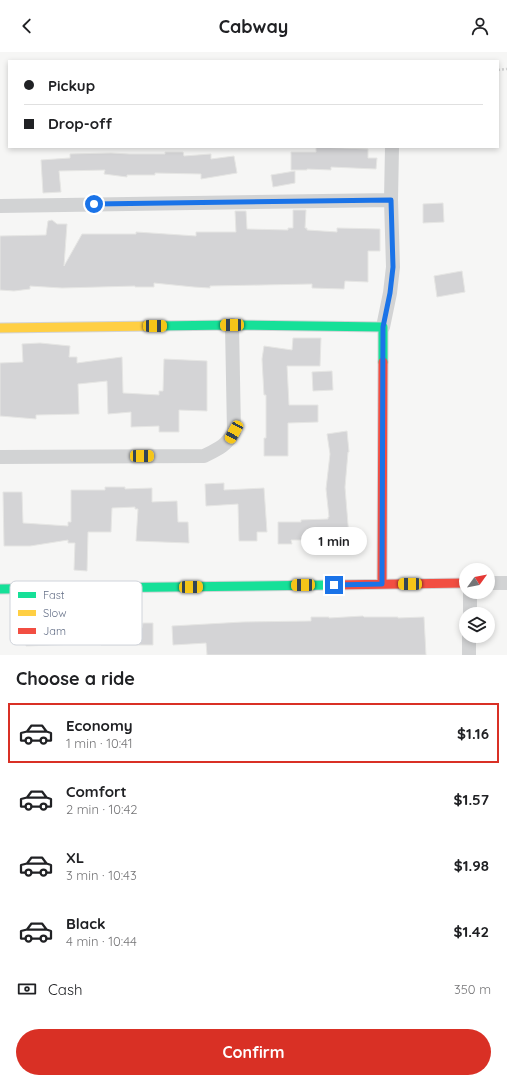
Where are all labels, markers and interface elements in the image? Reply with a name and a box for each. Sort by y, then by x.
icon: back [16,15,38,37]
text: Cabway [219,15,288,38]
icon: person [469,15,491,37]
text: Pickup [48,76,95,95]
text: Drop-off [48,114,112,133]
route start [85,195,103,213]
car [220,319,244,331]
car [143,320,167,332]
car [223,419,245,445]
car [130,450,154,462]
callout: 1 min [301,527,367,555]
text: 1 min [318,533,350,549]
north arrow [459,563,495,599]
map controls [459,563,495,643]
route end [325,576,343,594]
car [398,578,422,590]
car [291,579,315,591]
legend [10,581,142,645]
car [179,581,203,593]
text: Fast [43,588,65,602]
text: Slow [43,606,67,620]
button: layers [459,607,495,643]
text: Jam [43,624,66,638]
text: Choose a ride [16,667,135,690]
icon: car [18,715,54,751]
text: Economy [66,716,133,735]
text: $1.16 [457,724,489,743]
text: 1 min · 10:41 [66,735,133,751]
icon: car [18,781,54,817]
text: Comfort [66,782,127,801]
text: $1.57 [454,790,489,809]
text: 2 min · 10:42 [66,801,138,817]
icon: car [18,847,54,883]
text: XL [66,848,84,867]
text: $1.98 [454,856,489,875]
text: 3 min · 10:43 [66,867,137,883]
icon: car [18,913,54,949]
text: Black [66,914,106,933]
text: $1.42 [454,922,489,941]
text: 4 min · 10:44 [66,933,137,949]
icon: cash [16,978,38,1000]
text: Cash [48,980,82,999]
text: 350 m [454,981,491,997]
button: Confirm [16,1029,491,1075]

